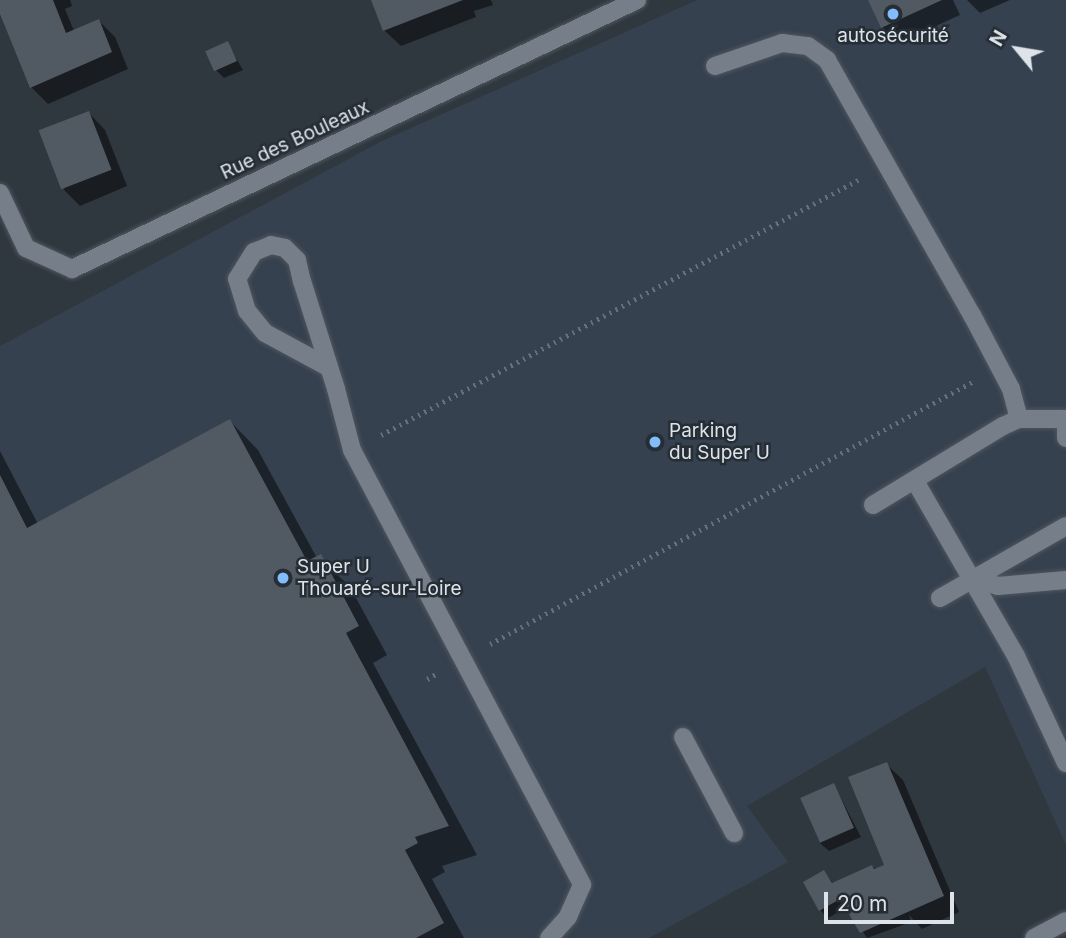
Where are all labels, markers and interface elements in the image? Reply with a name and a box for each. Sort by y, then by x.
marker: autosécurité [885,6,901,22]
north arrow [982,14,1052,84]
place label: autosécurité [837,25,949,47]
text: N [985,26,1012,50]
street label: Rue des Bouleaux [217,96,373,184]
place label: Parking du Super U [669,420,770,464]
marker: Parking du Super U [647,434,663,450]
place label: Super U Thouaré-sur-Loire [297,556,462,600]
marker: Super U Thouaré-sur-Loire [275,570,291,586]
scale bar [828,878,958,922]
text: 20 m [837,891,887,916]

